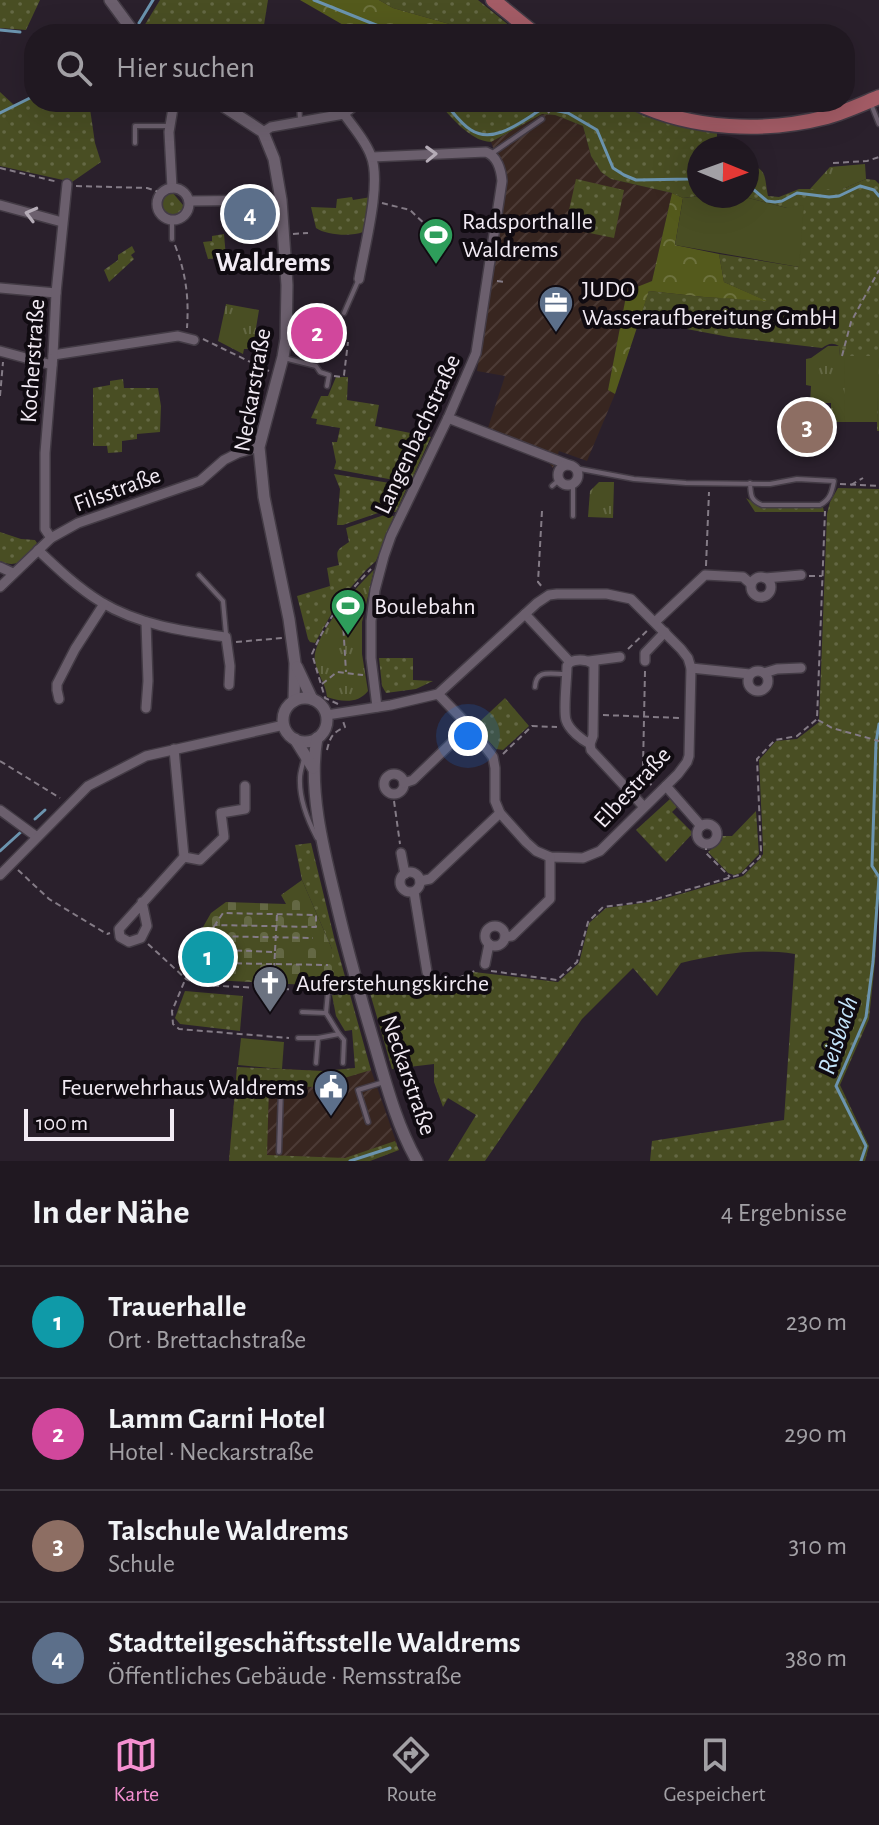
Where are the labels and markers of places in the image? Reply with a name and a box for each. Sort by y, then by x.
pin: 4 [224,184,276,244]
place label: Radsporthalle Waldrems [462,210,593,262]
sports icon: Radsporthalle Waldrems [417,216,455,266]
place label: JUDO Wasseraufbereitung GmbH [582,278,837,330]
office icon: JUDO Wasseraufbereitung GmbH [537,284,575,334]
pin: 2 [291,303,343,363]
pin: 3 [781,397,833,457]
sports icon: Boulebahn [329,587,367,637]
place label: Boulebahn [374,595,476,619]
pin: 1 [182,927,234,987]
church icon: Auferstehungskirche [251,964,289,1014]
place label: Auferstehungskirche [296,972,489,996]
public building icon: Feuerwehrhaus Waldrems [312,1068,350,1118]
place label: Feuerwehrhaus Waldrems [61,1076,305,1100]

